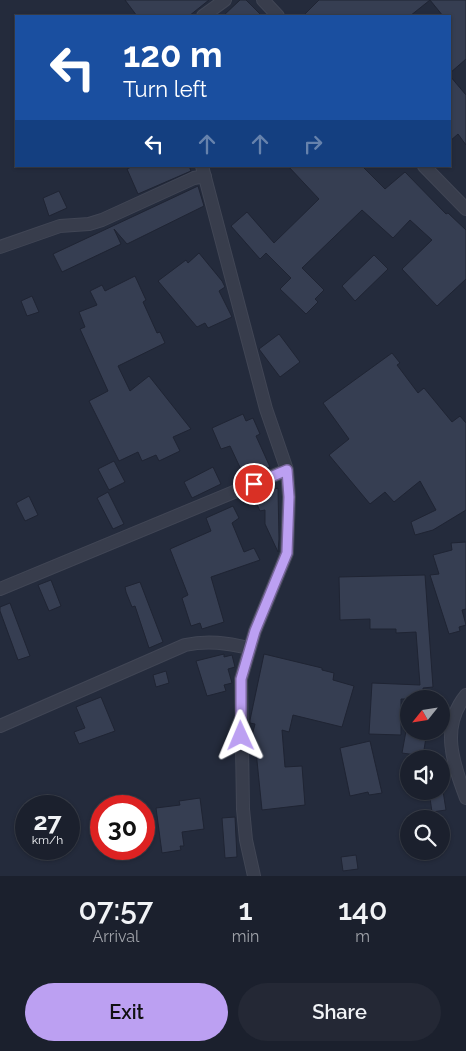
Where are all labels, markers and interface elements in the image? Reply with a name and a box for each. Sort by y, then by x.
text: 120 m [123,34,223,75]
icon: left [40,35,105,100]
text: Turn left [123,76,207,102]
icon: left [140,130,168,158]
icon: ahead [193,130,221,158]
icon: ahead [246,130,274,158]
icon: right [299,130,327,158]
pin [233,463,275,505]
icon: arrive [240,470,268,498]
north arrow [400,690,450,740]
map controls [400,690,450,860]
position arrow [214,709,266,761]
button: sound [400,750,450,800]
speed limit sign: 30 [90,795,155,860]
text: 27 [33,806,62,836]
button: search [400,810,450,860]
text: km/h [32,833,63,847]
text: 07:57 [79,892,153,927]
text: 1 [238,892,253,927]
text: 140 [338,892,387,927]
text: Arrival [92,927,139,946]
text: min [232,927,259,946]
text: m [355,927,370,946]
button: Exit [25,983,228,1041]
button: Share [238,983,441,1041]

